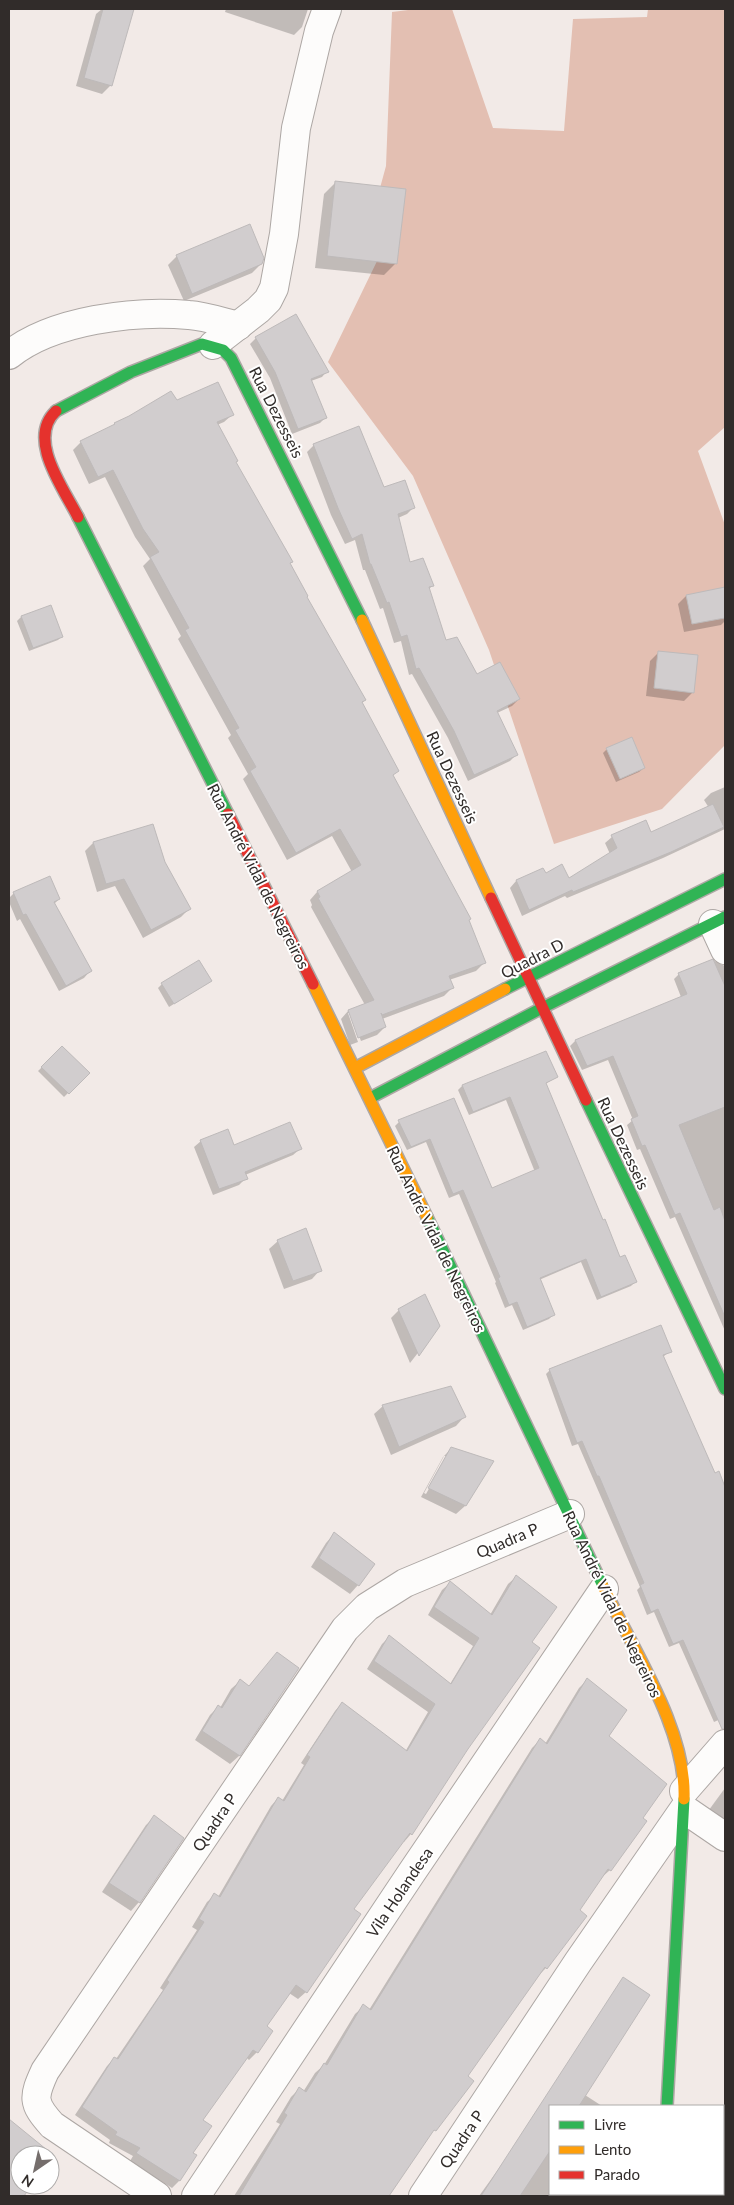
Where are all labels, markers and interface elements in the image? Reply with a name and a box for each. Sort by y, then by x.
street label: Rua Dezesseis [246,363,308,461]
street label: Rua Dezesseis [423,728,483,826]
street label: Rua André Vidal de Negreiros [204,780,314,972]
street label: Quadra D [497,934,567,982]
street label: Rua Dezesseis [594,1094,654,1192]
street label: Rua André Vidal de Negreiros [383,1143,491,1335]
street label: Rua André Vidal de Negreiros [559,1508,667,1700]
street label: Quadra P [473,1518,541,1562]
street label: Quadra P [188,1789,241,1855]
street label: Vila Holandesa [362,1843,436,1941]
legend [549,2105,724,2195]
street label: Quadra P [435,2106,488,2172]
text: Livre [594,2115,626,2133]
text: Lento [594,2140,631,2158]
north arrow [10,2145,60,2195]
text: Parado [594,2165,640,2183]
text: N [18,2171,37,2191]

